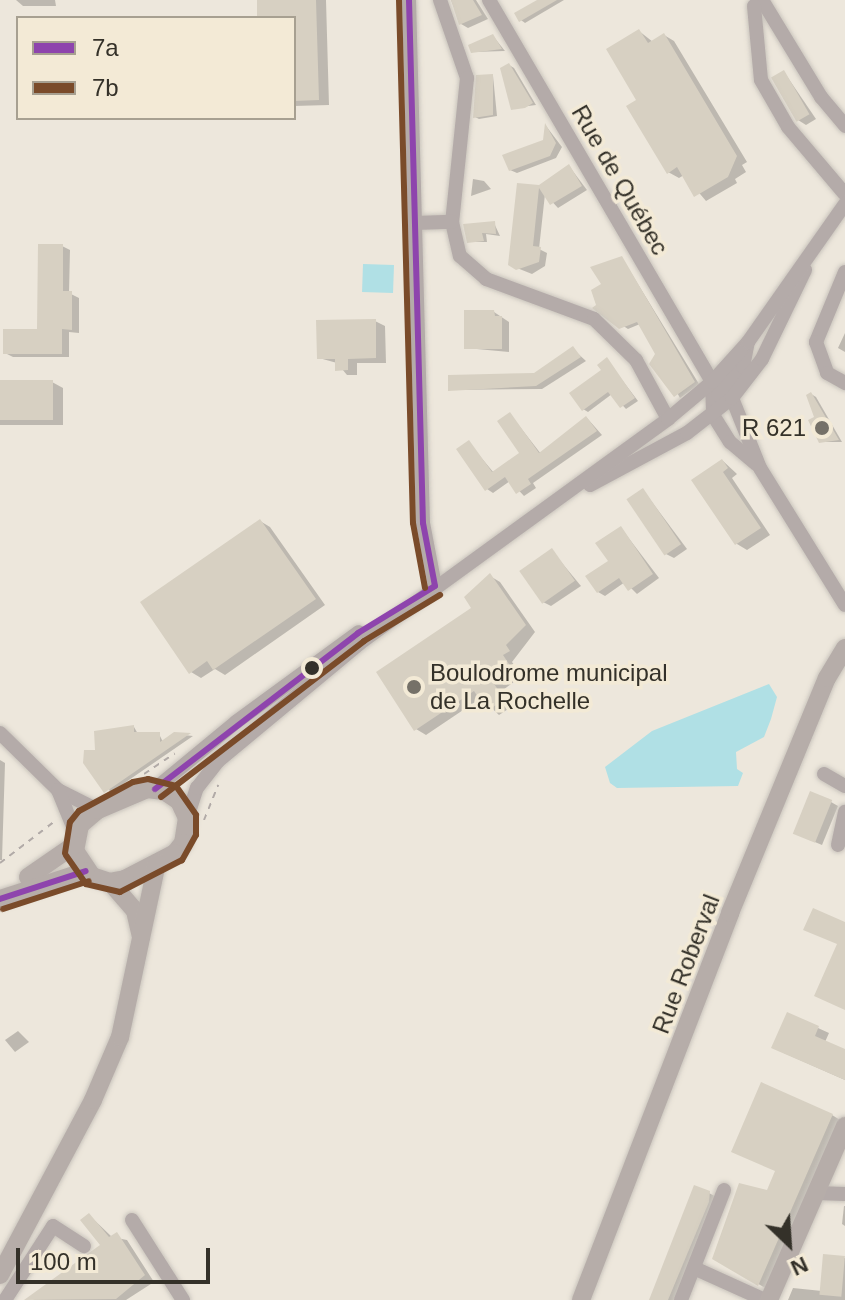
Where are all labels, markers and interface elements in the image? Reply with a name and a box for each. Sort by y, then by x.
legend [16,16,296,120]
text: 7a [92,34,119,61]
text: 7b [92,74,119,101]
street label: Rue de Québec [565,100,675,260]
place label: R 621 [742,414,806,442]
marker: R 621 [813,419,831,437]
place label: Boulodrome municipal de La Rochelle [430,659,667,715]
unlabelled marker [304,660,320,676]
marker: Boulodrome municipal de La Rochelle [405,678,423,696]
street label: Rue Roberval [646,890,726,1038]
north arrow [749,1204,829,1284]
scale bar [20,1232,214,1282]
text: 100 m [30,1248,97,1275]
text: N [787,1252,812,1281]

